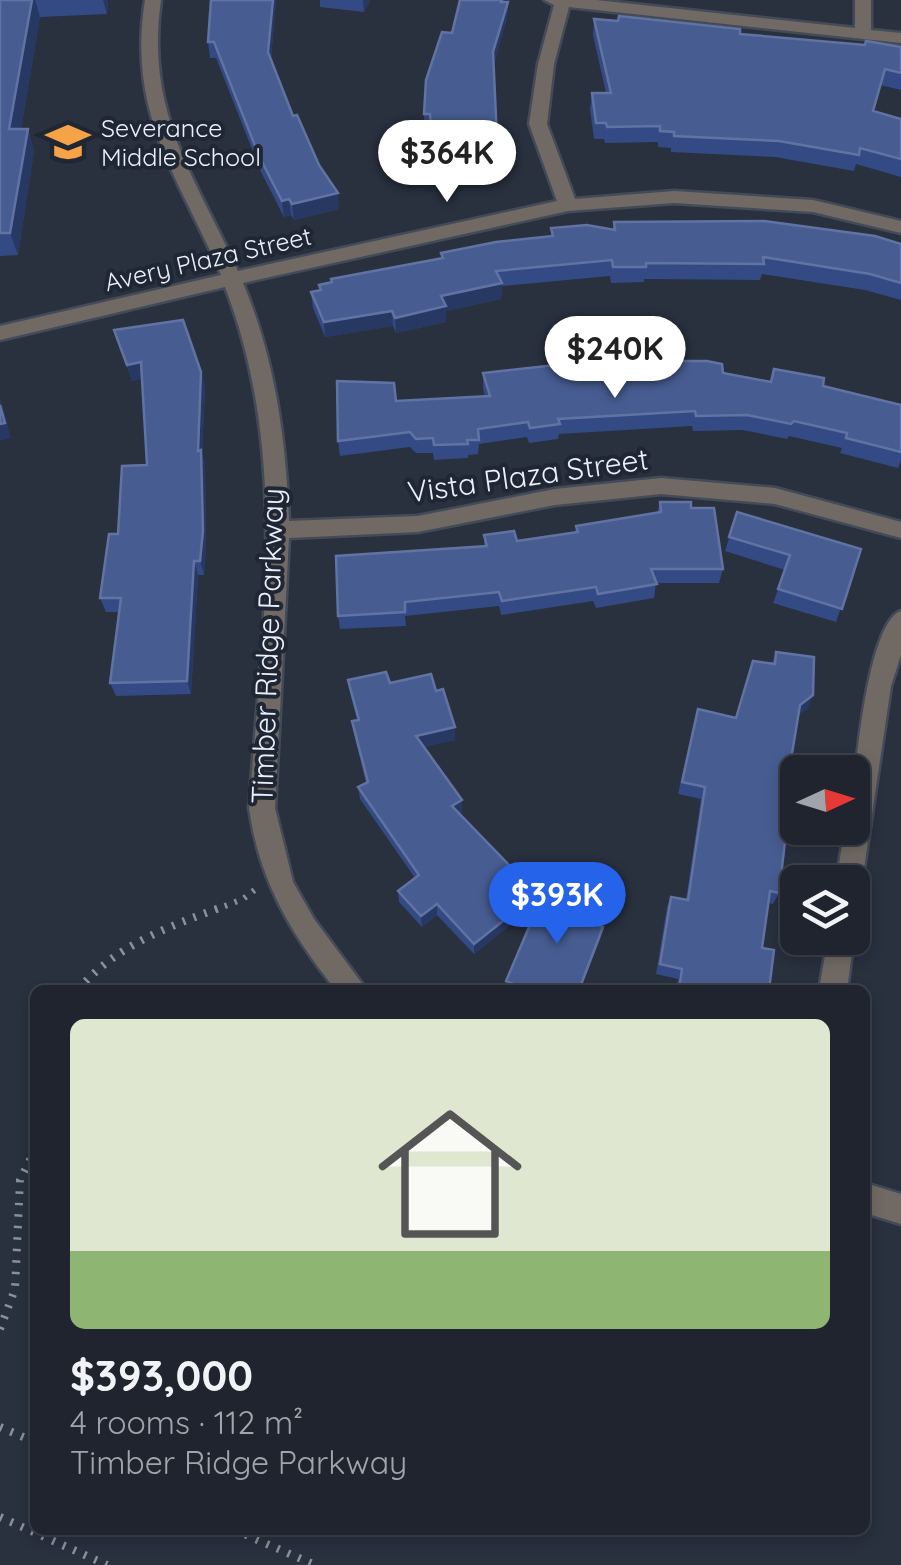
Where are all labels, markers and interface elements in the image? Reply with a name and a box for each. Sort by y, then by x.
place label: Severance Middle School [101,112,261,172]
school or university icon: Severance Middle School [44,118,92,166]
pin: $364K [377,120,517,205]
text: $364K [400,132,494,172]
street label: Avery Plaza Street [101,220,314,297]
pin: $240K [545,316,685,401]
text: $240K [567,328,663,368]
street label: Vista Plaza Street [405,439,651,511]
street label: Timber Ridge Parkway [242,487,292,805]
north arrow [780,755,870,845]
map controls [780,755,870,955]
pin: $393K [487,862,627,947]
button: layers [780,865,870,955]
text: $393K [511,874,603,914]
icon: home [360,1084,540,1264]
text: $393,000 [70,1349,253,1402]
text: 4 rooms · 112 m² [70,1402,303,1442]
text: Timber Ridge Parkway [70,1442,407,1482]

